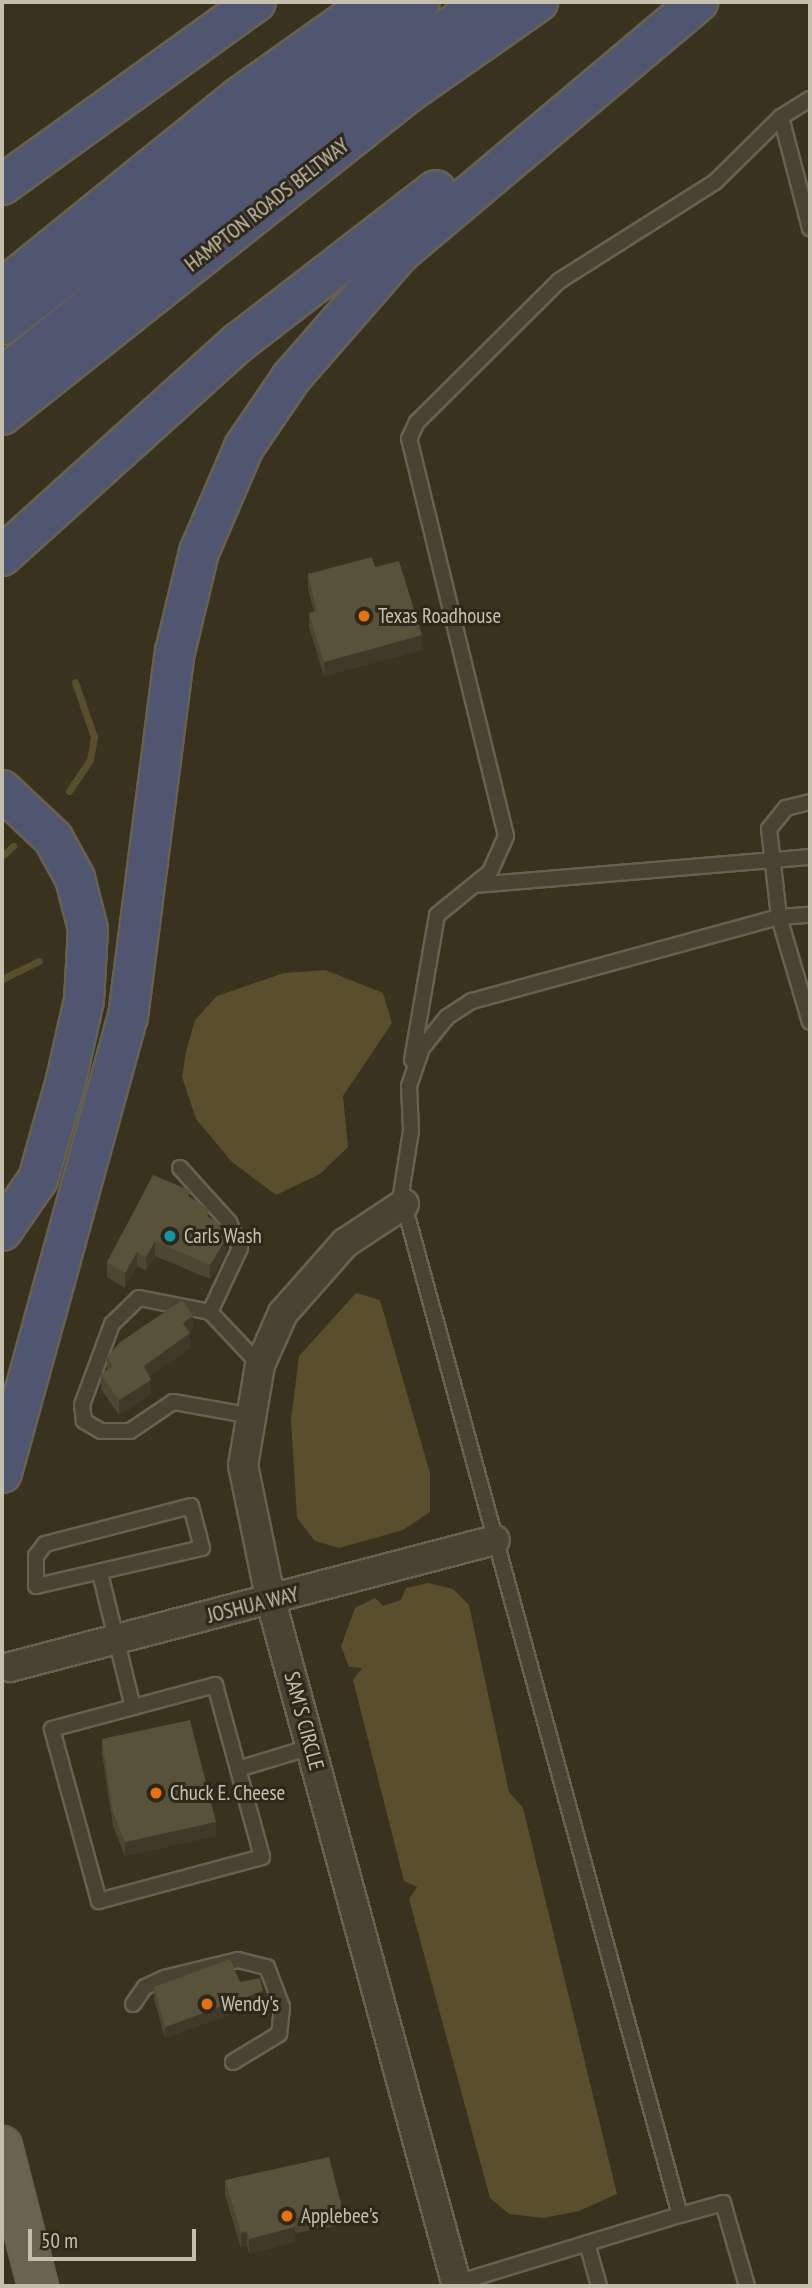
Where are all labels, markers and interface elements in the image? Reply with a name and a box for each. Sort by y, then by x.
street label: HAMPTON ROADS BELTWAY [180,133,354,277]
place label: Texas Roadhouse [378,603,501,629]
marker: Texas Roadhouse [356,608,372,624]
place label: Carls Wash [184,1223,262,1249]
marker: Carls Wash [162,1228,178,1244]
street label: JOSHUA WAY [204,1581,302,1629]
street label: SAM'S CIRCLE [279,1669,329,1773]
place label: Chuck E. Cheese [170,1780,287,1806]
marker: Chuck E. Cheese [148,1785,164,1801]
place label: Wendy's [221,1991,279,2017]
marker: Wendy's [199,1996,215,2012]
place label: Applebee's [301,2203,379,2229]
marker: Applebee's [279,2208,295,2224]
scale bar [32,2214,200,2258]
text: 50 m [41,2227,78,2254]

